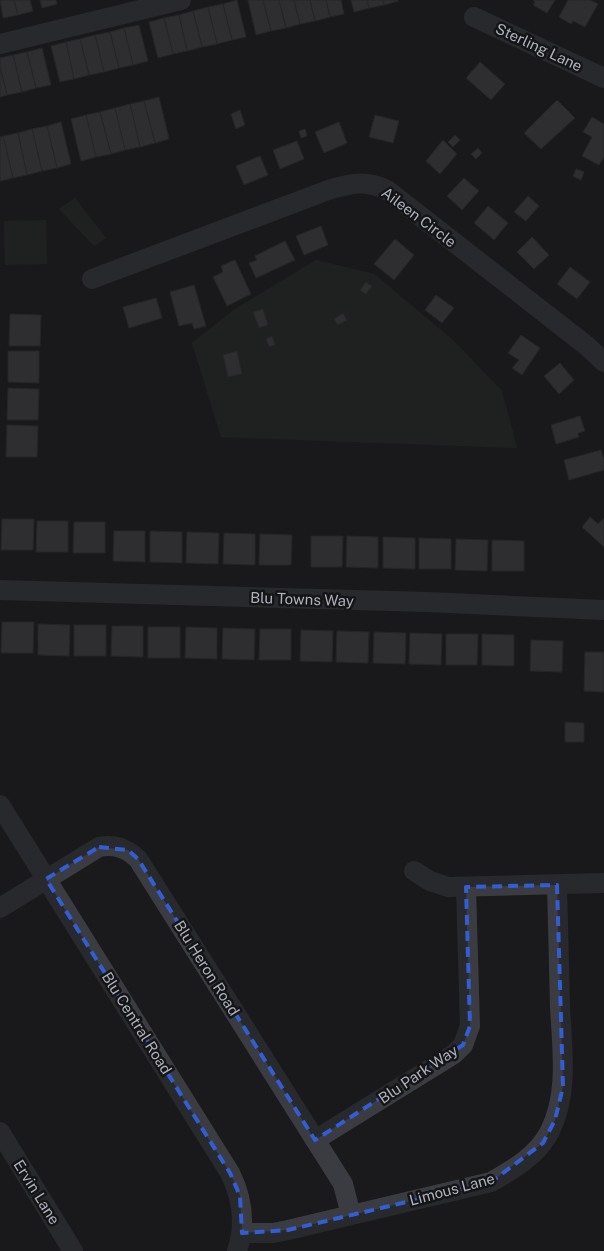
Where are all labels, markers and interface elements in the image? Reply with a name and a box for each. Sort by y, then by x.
street label: Sterling Lane [493,20,585,74]
street label: Aileen Circle [379,184,459,250]
street label: Blu Towns Way [250,589,354,609]
street label: Blu Heron Road [171,917,243,1019]
street label: Blu Central Road [99,969,175,1077]
street label: Blu Park Way [375,1041,461,1107]
street label: Ervin Lane [11,1157,63,1227]
street label: Limous Lane [407,1169,497,1209]

